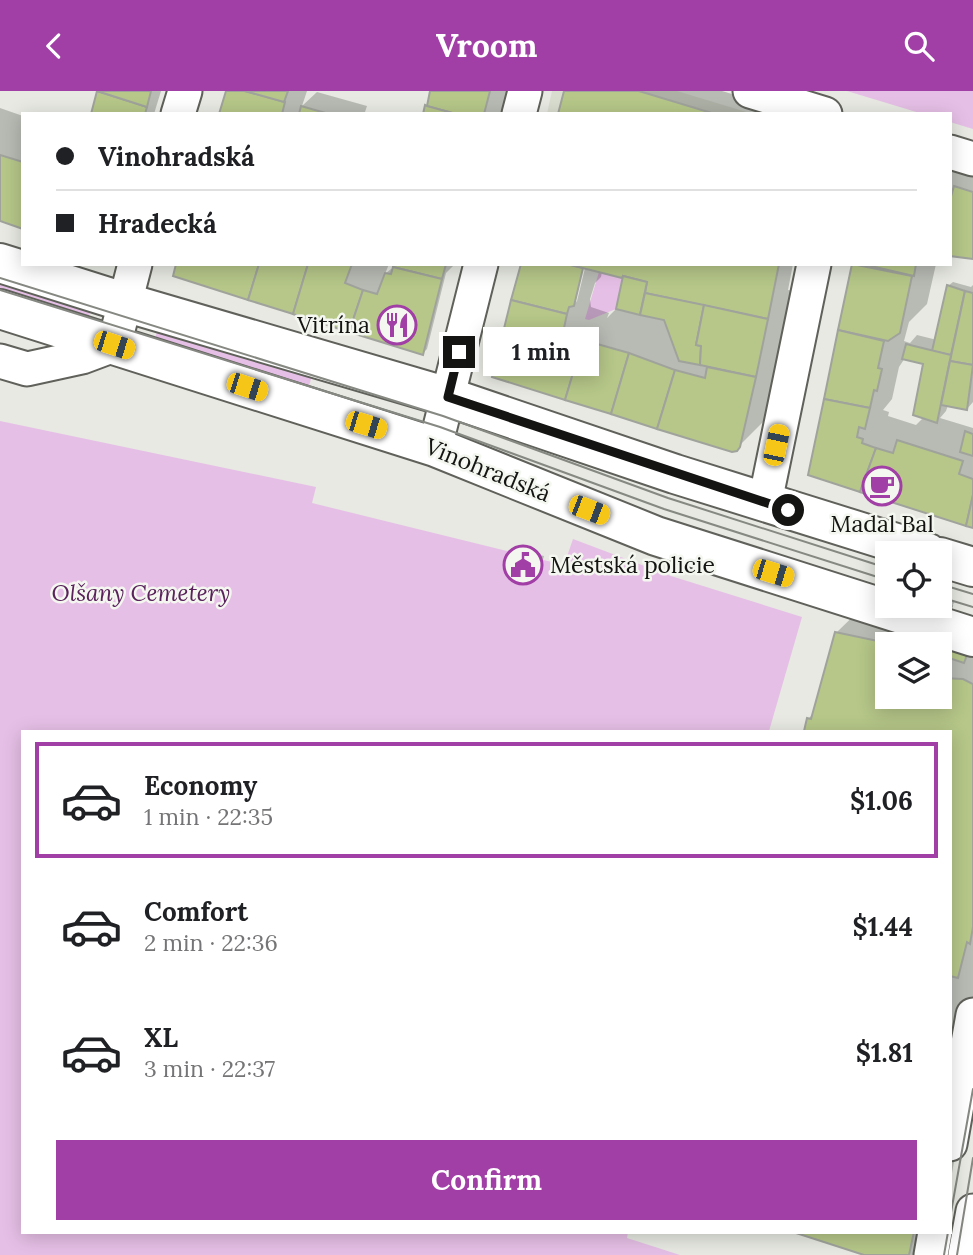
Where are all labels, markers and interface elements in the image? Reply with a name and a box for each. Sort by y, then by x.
text: Vroom [436,25,537,66]
icon: back [35,27,73,65]
icon: search [900,27,938,65]
text: Vinohradská [98,140,255,173]
text: Hradecká [98,207,217,240]
restaurant icon: Vitrína [376,304,418,346]
place label: Vitrína [296,310,370,339]
callout: 1 min [484,327,599,377]
car [91,329,138,361]
route end [443,336,475,368]
text: 1 min [512,337,570,366]
car [224,371,271,403]
car [343,409,390,441]
car [762,422,791,468]
street label: Vinohradská [420,431,555,508]
cafe icon: Madal Bal [861,465,903,507]
car [566,493,613,527]
route start [772,494,804,526]
place label: Madal Bal [830,509,934,538]
map controls [875,541,952,709]
button: locate [875,541,952,618]
public building icon: Městská policie [502,544,544,586]
place label: Městská policie [550,550,715,579]
car [750,557,797,589]
park label: Olšany Cemetery [52,578,230,607]
button: layers [875,632,952,709]
icon: car [60,769,123,832]
text: Economy [144,769,257,802]
text: $1.06 [850,784,913,817]
text: 1 min · 22:35 [144,802,273,831]
icon: car [60,895,123,958]
text: Comfort [144,895,248,928]
text: $1.44 [852,910,913,943]
text: 2 min · 22:36 [144,928,278,957]
icon: car [60,1021,123,1084]
text: XL [144,1021,178,1054]
text: $1.81 [856,1036,913,1069]
text: 3 min · 22:37 [144,1054,275,1083]
button: Confirm [56,1140,917,1220]

